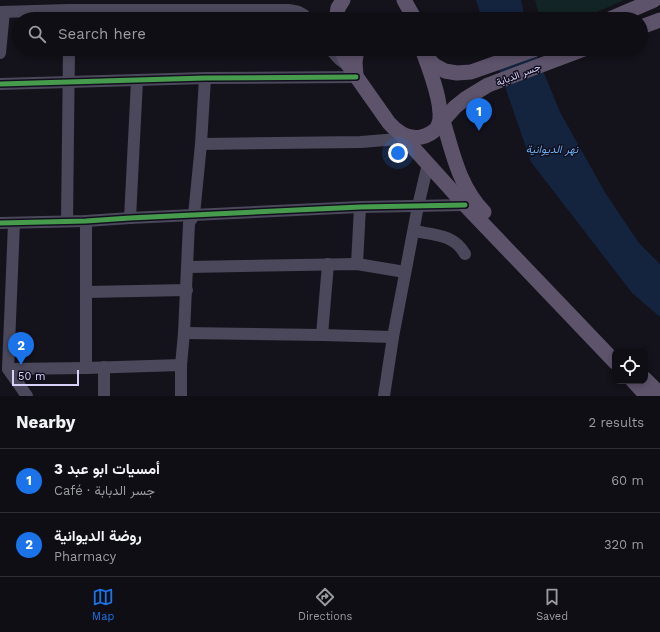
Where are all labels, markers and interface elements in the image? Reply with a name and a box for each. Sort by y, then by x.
search box [12,12,648,56]
icon: search [26,23,48,45]
text: Search here [58,25,146,43]
street label: جسر الدبابة [494,61,543,89]
pin: 1 [466,98,492,131]
your location [388,143,408,163]
water label: نهر الديوانية [526,143,579,156]
pin: 2 [8,332,34,365]
map controls [612,348,648,384]
button: locate [612,348,648,384]
scale bar [12,368,79,387]
text: 50 m [18,370,45,383]
text: Nearby [16,412,75,432]
text: 2 results [589,415,644,430]
text: أمسيات ابو عبد 3 [54,460,160,478]
text: 1 [26,473,32,488]
text: 60 m [611,473,644,488]
text: Café · جسر الدبابة [54,483,155,498]
text: روضة الديوانية [54,527,142,545]
text: 2 [25,537,33,552]
text: 320 m [604,537,644,552]
text: Pharmacy [54,549,116,564]
tab: Map [92,586,114,623]
tab: Directions [298,586,352,623]
tab: Saved [536,586,568,623]

